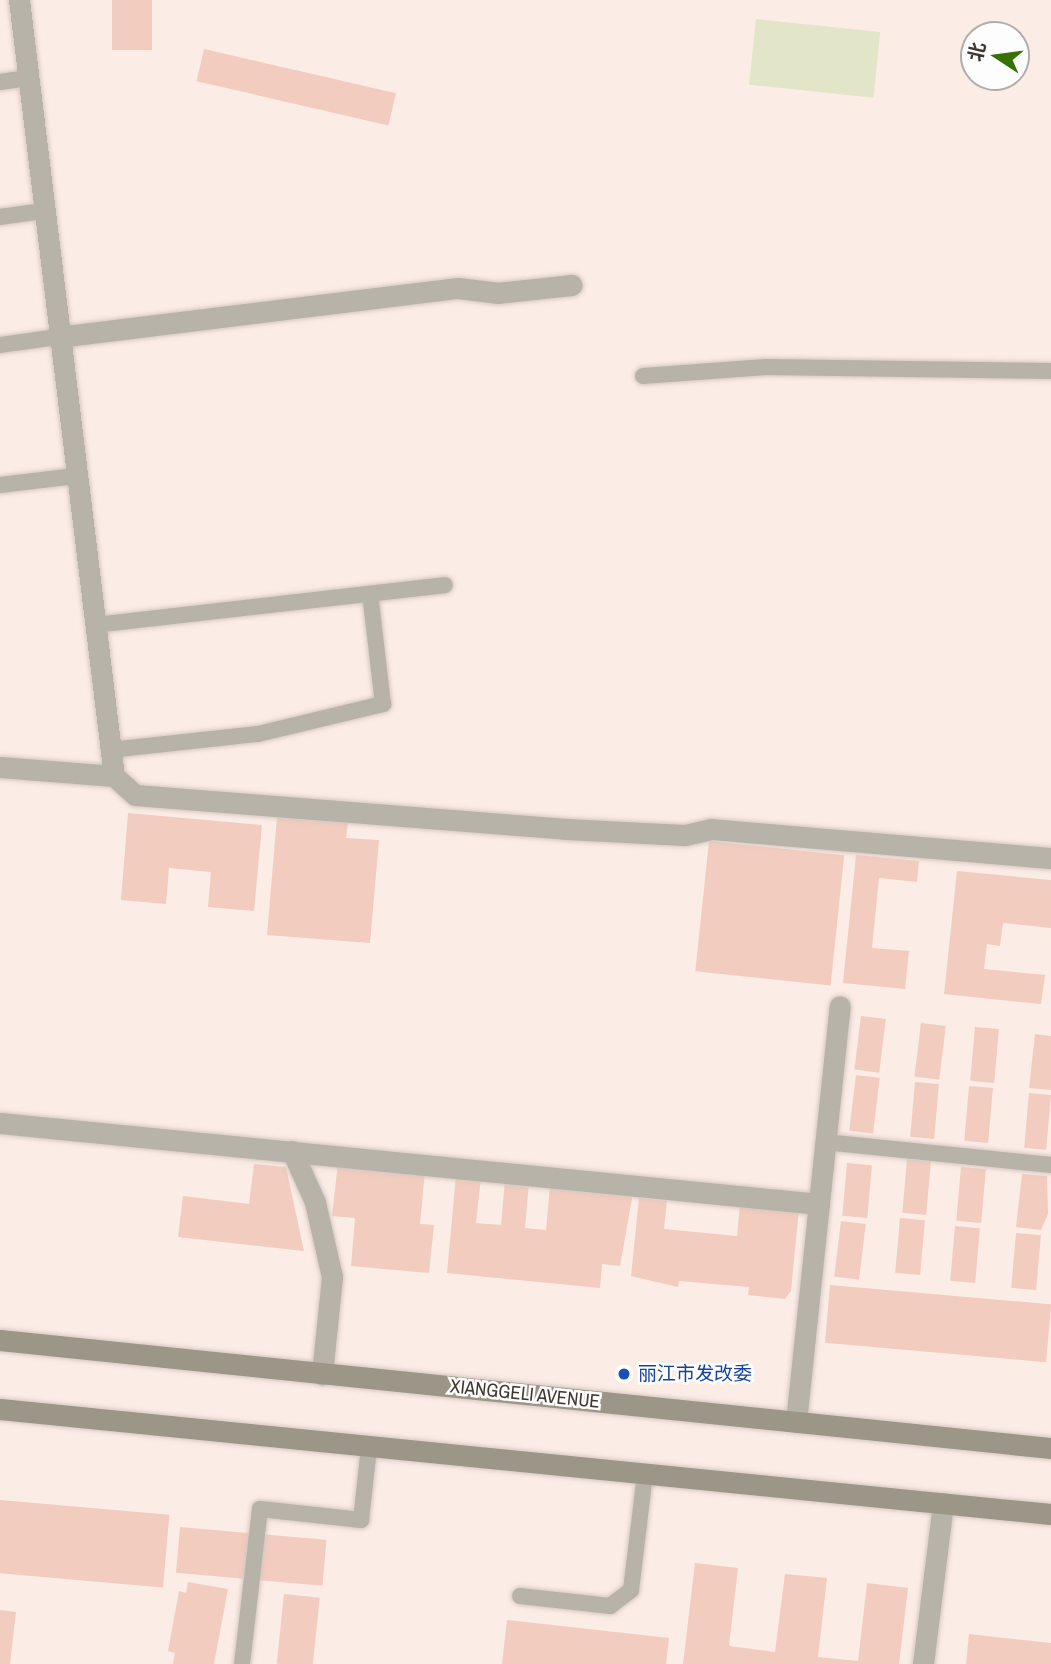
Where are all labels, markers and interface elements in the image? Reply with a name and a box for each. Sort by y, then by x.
north arrow [960,21,1030,91]
text: 北 [962,40,991,64]
place label: 丽江市发改委 [638,1363,752,1385]
marker: 丽江市发改委 [616,1366,632,1382]
street label: XIANGGELI AVENUE [449,1375,601,1413]

